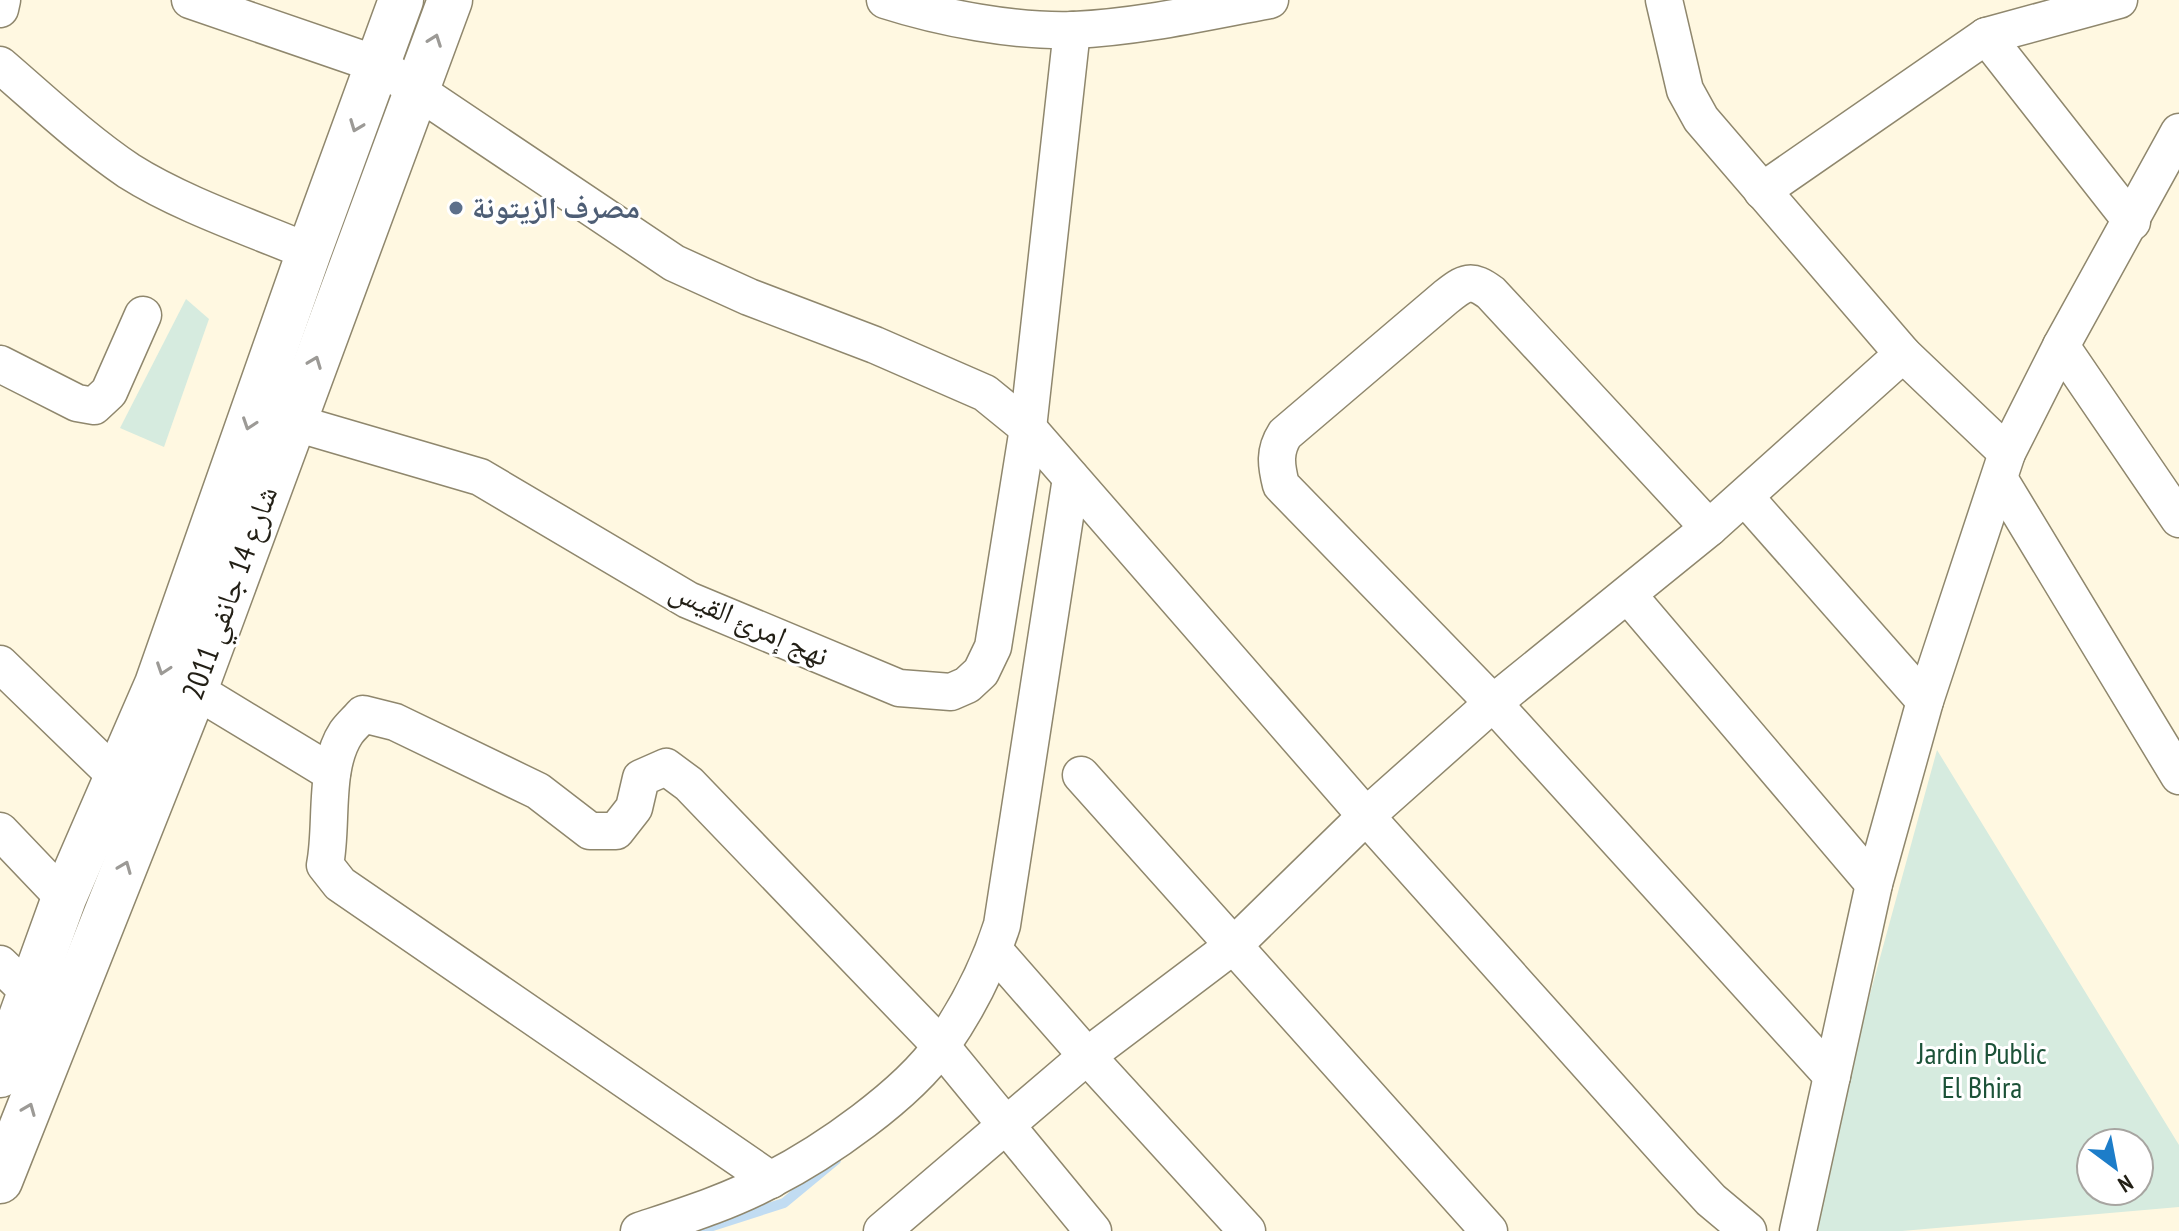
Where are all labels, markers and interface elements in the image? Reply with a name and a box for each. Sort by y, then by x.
one-way arrow [425,33,442,47]
one-way arrow [349,118,366,132]
place label: مصرف الزيتونة [472,187,640,226]
marker: مصرف الزيتونة [447,199,465,217]
one-way arrow [305,356,322,370]
one-way arrow [243,416,259,430]
street label: شارع 14 جانفي 2011 [172,480,291,706]
street label: نهج إمرئ القيس [663,569,835,675]
one-way arrow [156,661,172,675]
one-way arrow [115,861,132,875]
park label: Jardin Public El Bhira [1916,1033,2047,1106]
one-way arrow [19,1103,36,1117]
north arrow [2075,1127,2155,1207]
text: N [2113,1169,2138,1199]

